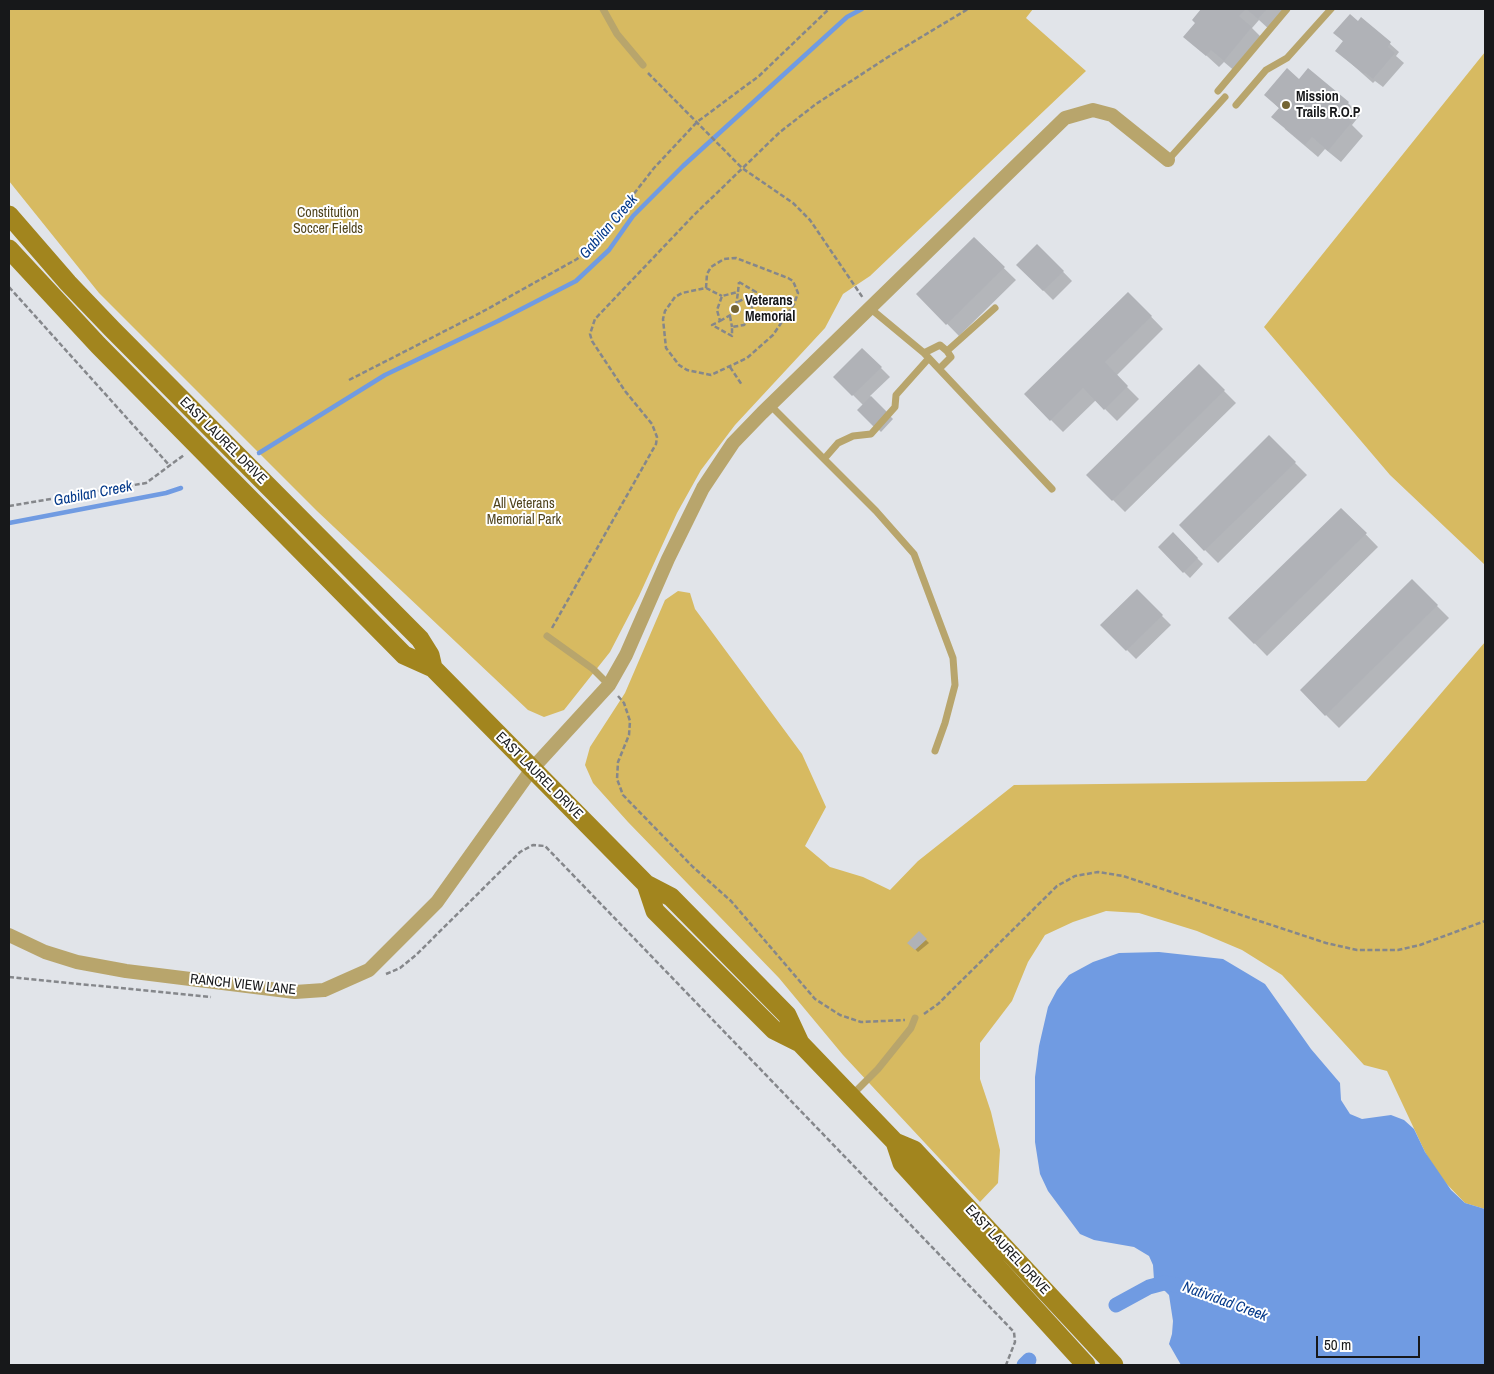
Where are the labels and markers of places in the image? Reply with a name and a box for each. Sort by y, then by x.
place label: Mission Trails R.O.P [1296,89,1360,121]
marker: Mission Trails R.O.P [1280,99,1292,111]
place label: Veterans Memorial [745,293,795,326]
marker: Veterans Memorial [729,303,741,315]

